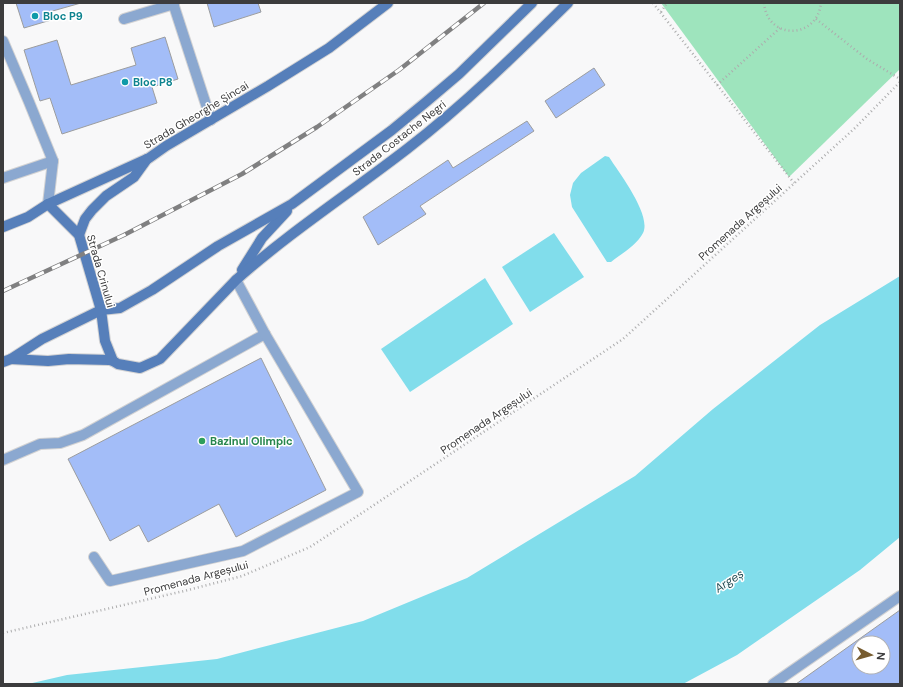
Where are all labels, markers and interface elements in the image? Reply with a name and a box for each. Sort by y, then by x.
place label: Bloc P9 [43,9,83,23]
marker: Bloc P9 [30,11,40,21]
place label: Bloc P8 [133,75,173,89]
marker: Bloc P8 [120,77,130,87]
street label: Strada Gheorghe Șincai [141,78,251,152]
street label: Strada Costache Negri [349,97,449,179]
street label: Promenada Argeșului [695,181,785,263]
street label: Strada Crinului [84,233,118,309]
street label: Promenada Argeșului [438,385,534,457]
place label: Bazinul Olimpic [210,434,293,448]
marker: Bazinul Olimpic [197,436,207,446]
street label: Promenada Argeșului [142,557,250,599]
water label: Argeș [710,566,747,597]
north arrow [851,635,891,675]
text: N [874,651,888,661]

